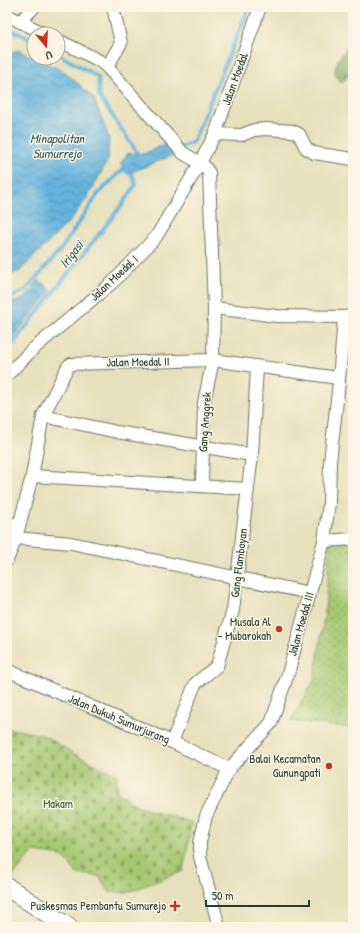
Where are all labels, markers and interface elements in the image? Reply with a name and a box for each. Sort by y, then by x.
north arrow [26,26,66,66]
text: U [44,48,54,63]
street label: Jalan Moedal [217,50,252,107]
water label: Minapolitan Sumurrejo [30,129,85,162]
water label: Irigasi [55,236,89,272]
street label: Jalan Moedal I [86,251,141,304]
street label: Jalan Moedal II [106,352,170,371]
street label: Gang Anggrek [194,391,215,453]
street label: Gang Flamboyan [226,527,251,598]
street label: Jalan Moedal III [283,590,318,658]
place label: Musala Al - Mubarokah [218,613,272,644]
marker: Musala Al - Mubarokah [274,624,284,634]
street label: Jalan Dukuh Sumurjurang [66,689,173,748]
place label: Balai Kecamatan Gunungpati [249,750,321,781]
marker: Balai Kecamatan Gunungpati [324,761,334,771]
park label: Makam [43,795,73,812]
scale bar [206,882,309,908]
text: 50 m [212,887,233,904]
place label: Puskesmas Pembantu Sumurejo [30,897,166,914]
marker: Puskesmas Pembantu Sumurejo [169,900,181,912]

